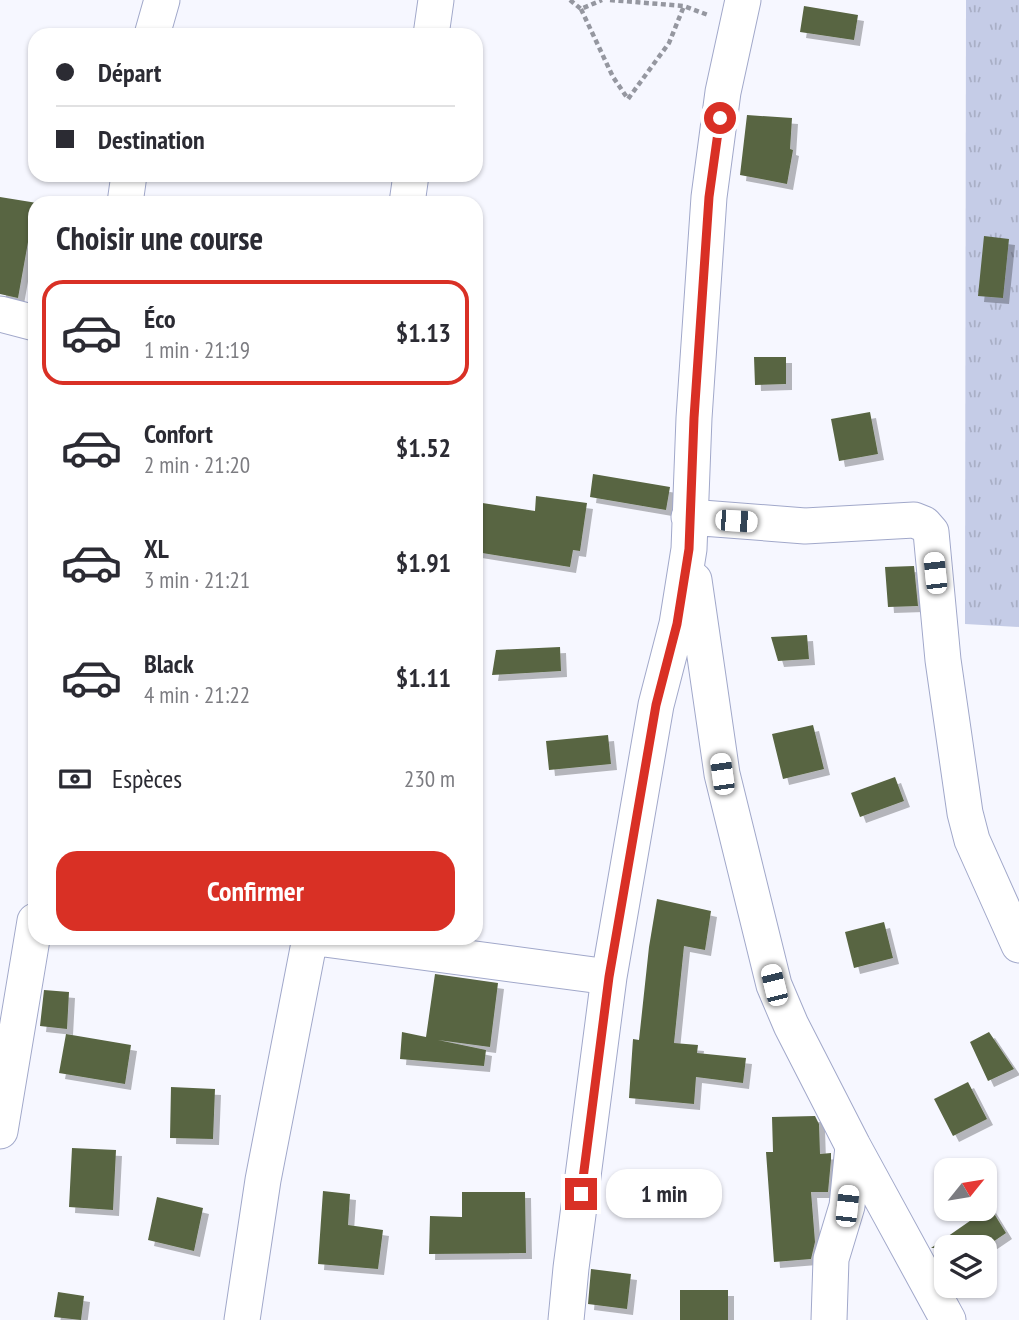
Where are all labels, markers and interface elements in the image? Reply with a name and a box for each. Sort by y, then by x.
text: Départ [98,56,161,89]
route start [704,102,736,134]
text: Destination [98,123,205,156]
text: Choisir une course [56,217,263,259]
icon: car [60,301,123,364]
text: Éco [144,302,176,335]
text: $1.13 [396,316,451,349]
text: 1 min · 21:19 [144,335,250,364]
icon: car [60,416,123,479]
text: Confort [144,417,213,450]
text: $1.52 [396,431,451,464]
text: 2 min · 21:20 [144,450,250,479]
car [715,509,758,533]
icon: car [60,531,123,594]
text: XL [144,532,169,565]
text: $1.91 [396,546,451,579]
car [923,551,948,595]
text: 3 min · 21:21 [144,565,250,594]
icon: car [60,646,123,709]
text: Black [144,647,194,680]
text: $1.11 [396,661,451,694]
text: 4 min · 21:22 [144,680,250,709]
car [709,752,736,796]
icon: cash [56,760,94,798]
text: Espèces [112,762,182,795]
text: 230 m [404,764,455,793]
button: Confirmer [56,851,455,931]
car [759,962,790,1008]
north arrow [934,1158,998,1222]
map controls [934,1158,997,1298]
callout: 1 min [606,1170,721,1218]
route end [565,1178,597,1210]
text: 1 min [641,1179,687,1208]
car [835,1184,860,1228]
button: layers [934,1235,997,1298]

